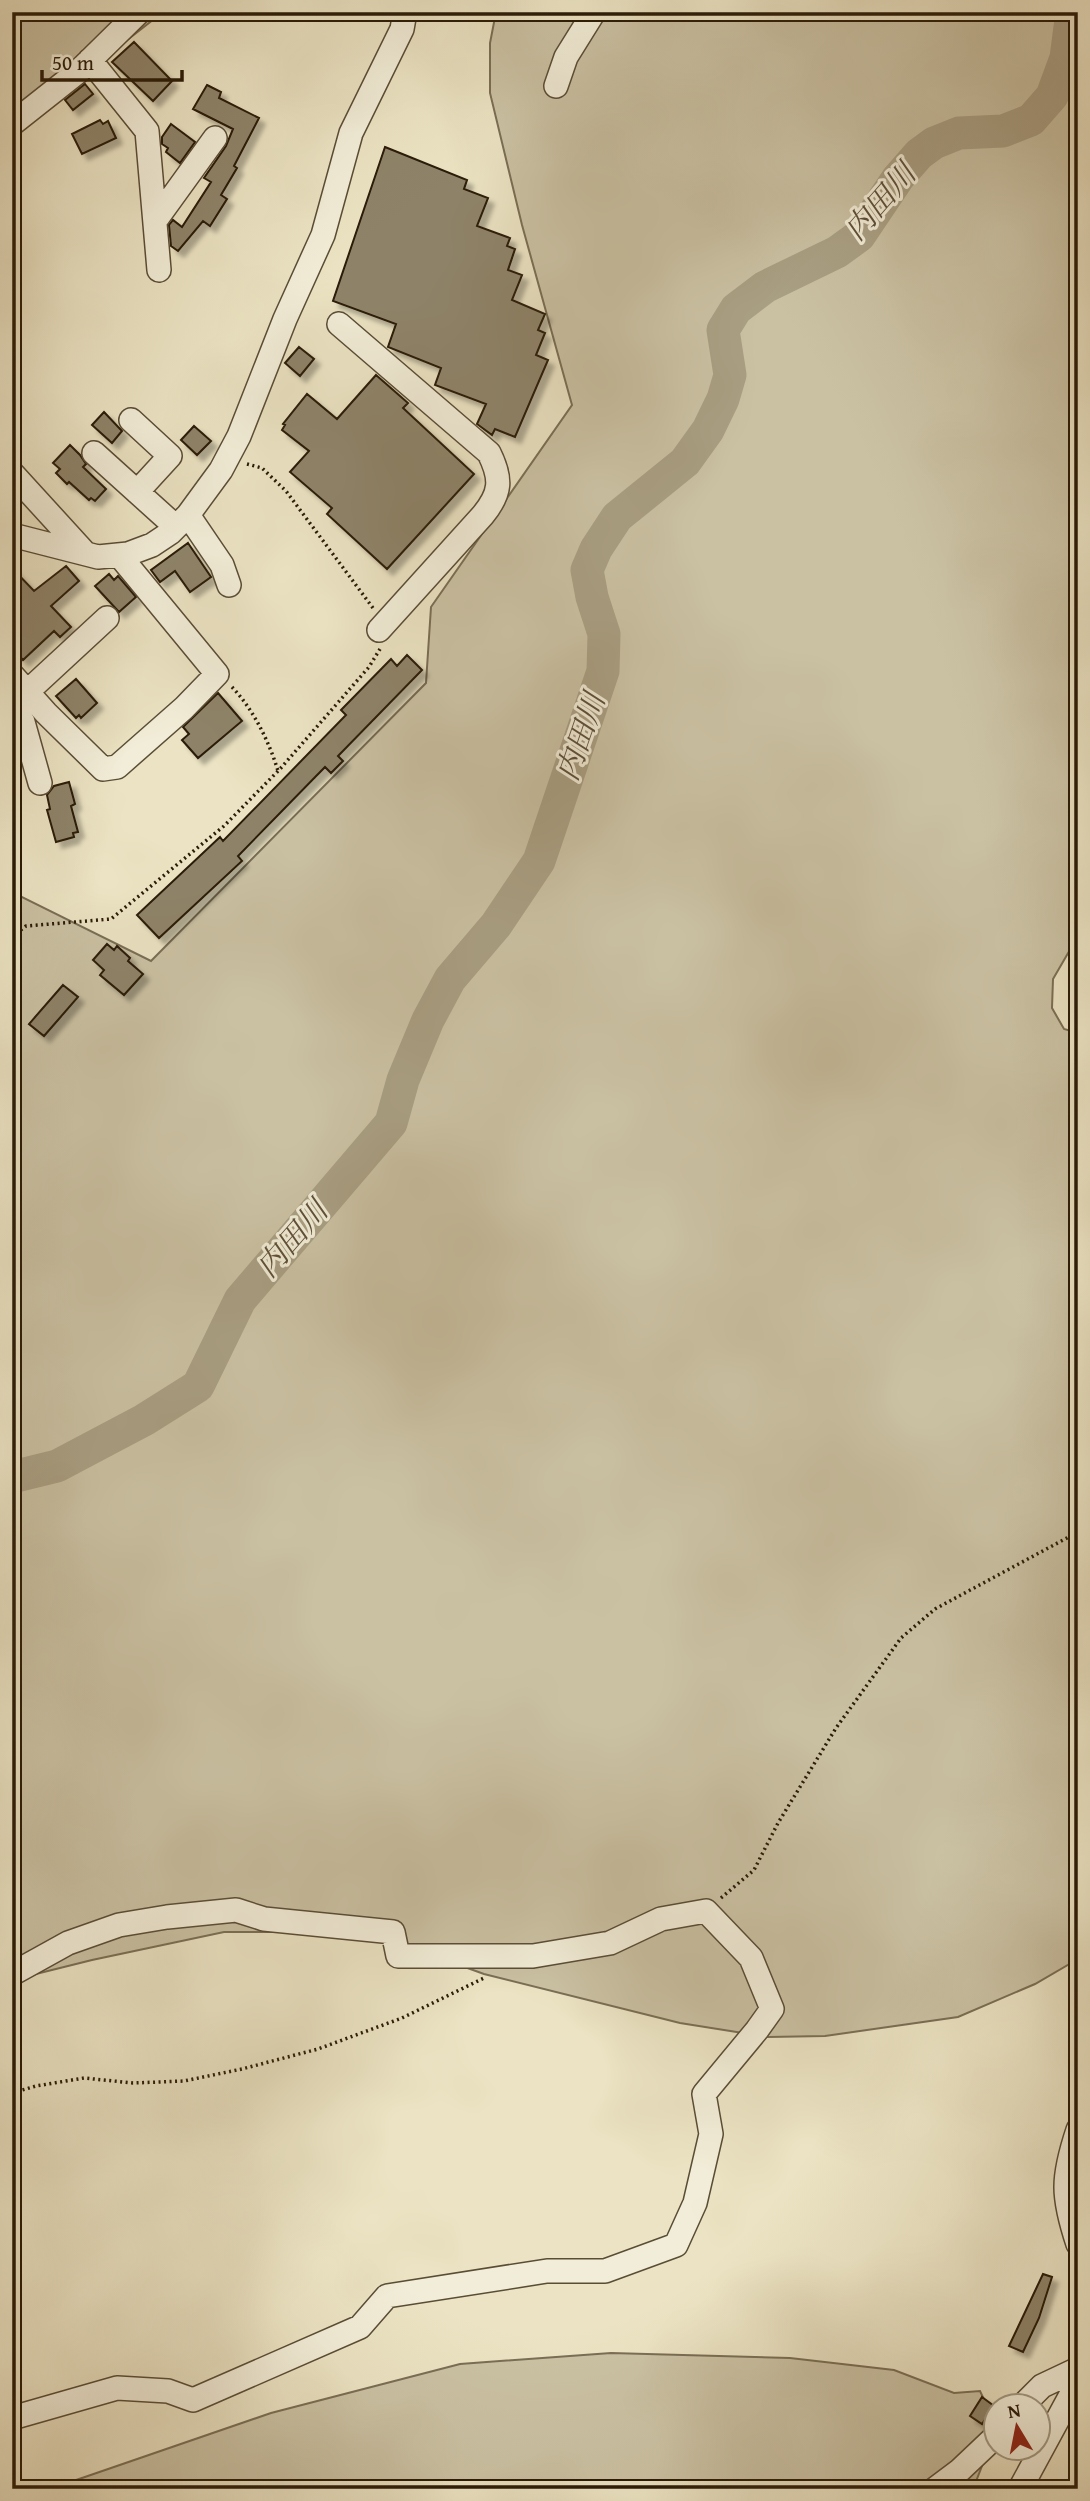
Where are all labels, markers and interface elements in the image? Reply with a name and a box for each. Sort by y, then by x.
scale bar [42,38,182,82]
text: 50 m [52,47,94,78]
water label: 内田川 [833,151,927,250]
water label: 内田川 [545,684,616,786]
water label: 内田川 [245,1188,339,1287]
north arrow [982,2392,1052,2462]
text: N [1005,2395,1023,2425]

